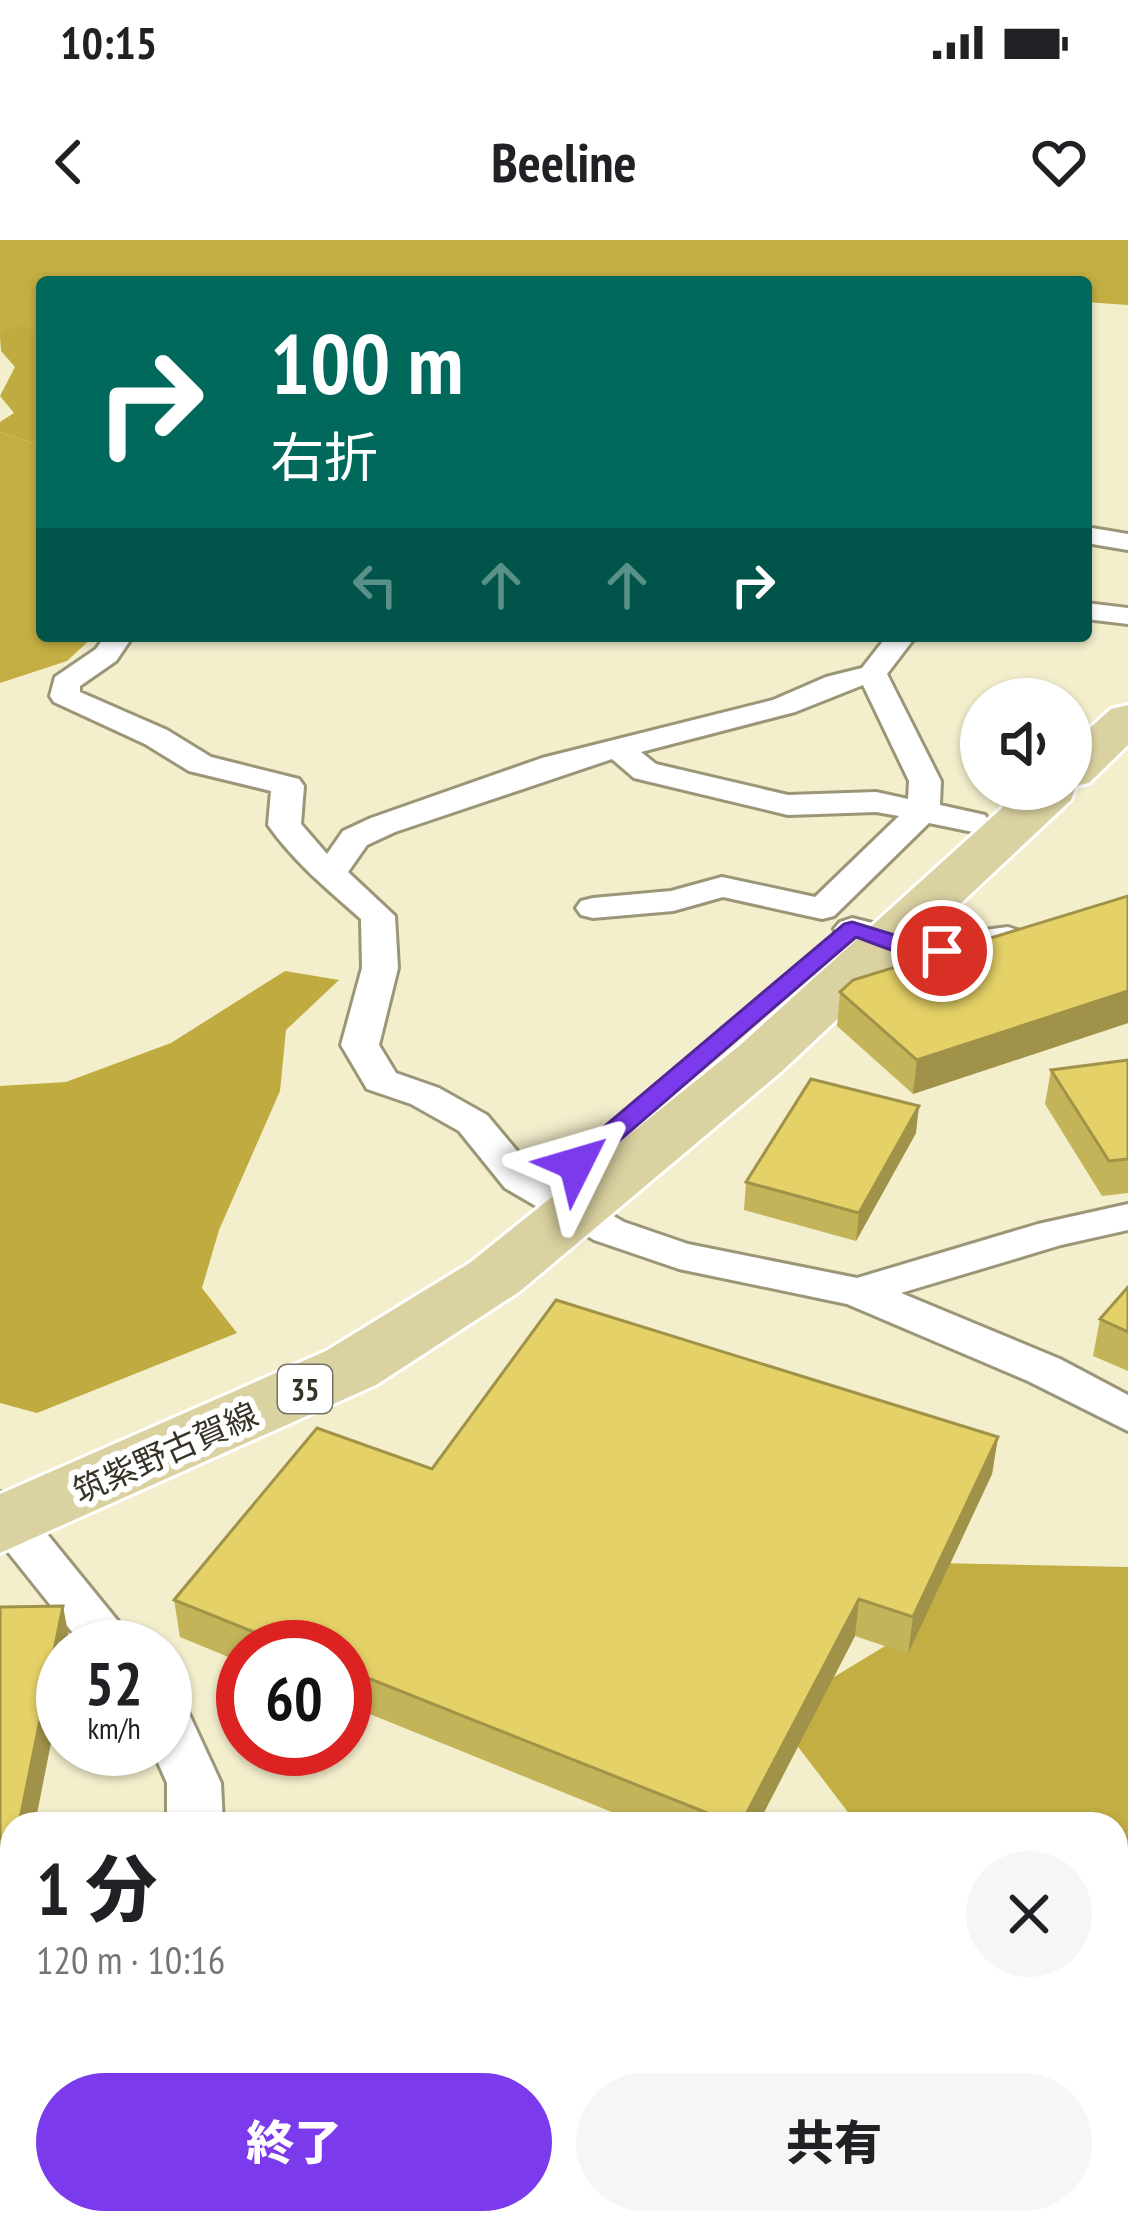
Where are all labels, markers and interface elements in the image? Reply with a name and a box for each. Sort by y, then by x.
text: 10:15 [60,13,157,71]
text: Beeline [491,127,637,197]
icon: back [36,129,102,195]
icon: heart [1026,129,1092,195]
text: 100 m [270,308,463,417]
icon: right [72,324,228,480]
text: 右折 [270,422,378,492]
icon: left [342,552,408,618]
icon: ahead [468,552,534,618]
icon: ahead [594,552,660,618]
icon: right [720,552,786,618]
map controls [960,678,1092,810]
button: sound [960,678,1092,810]
pin [891,900,993,1002]
icon: arrive [909,918,975,984]
position arrow [513,1101,639,1227]
road number: 35 [278,1365,332,1413]
street label: 筑紫野古賀線 [66,1392,264,1512]
speed limit sign: 60 [216,1620,372,1776]
text: 52 [85,1644,143,1722]
text: km/h [87,1708,141,1747]
text: 1 分 [36,1842,157,1935]
button: close [966,1851,1092,1977]
text: 120 m · 10:16 [36,1934,225,1985]
button: 終了 [36,2073,552,2211]
button: 共有 [576,2073,1092,2211]

